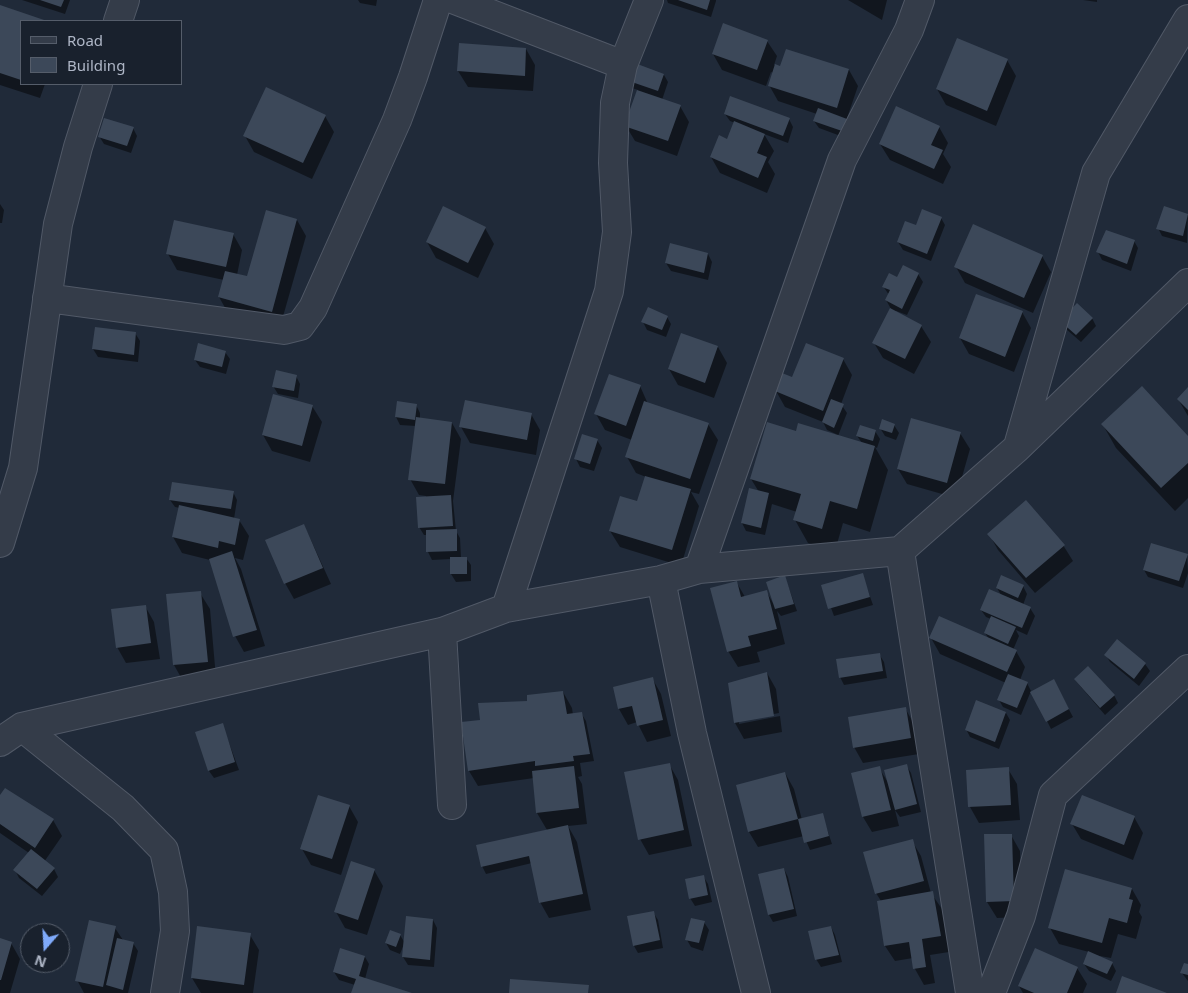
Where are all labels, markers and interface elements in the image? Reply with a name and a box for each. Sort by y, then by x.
legend [20,20,182,85]
text: Road [67,30,103,50]
text: Building [67,55,125,75]
north arrow [20,923,70,973]
text: N [32,951,49,973]

